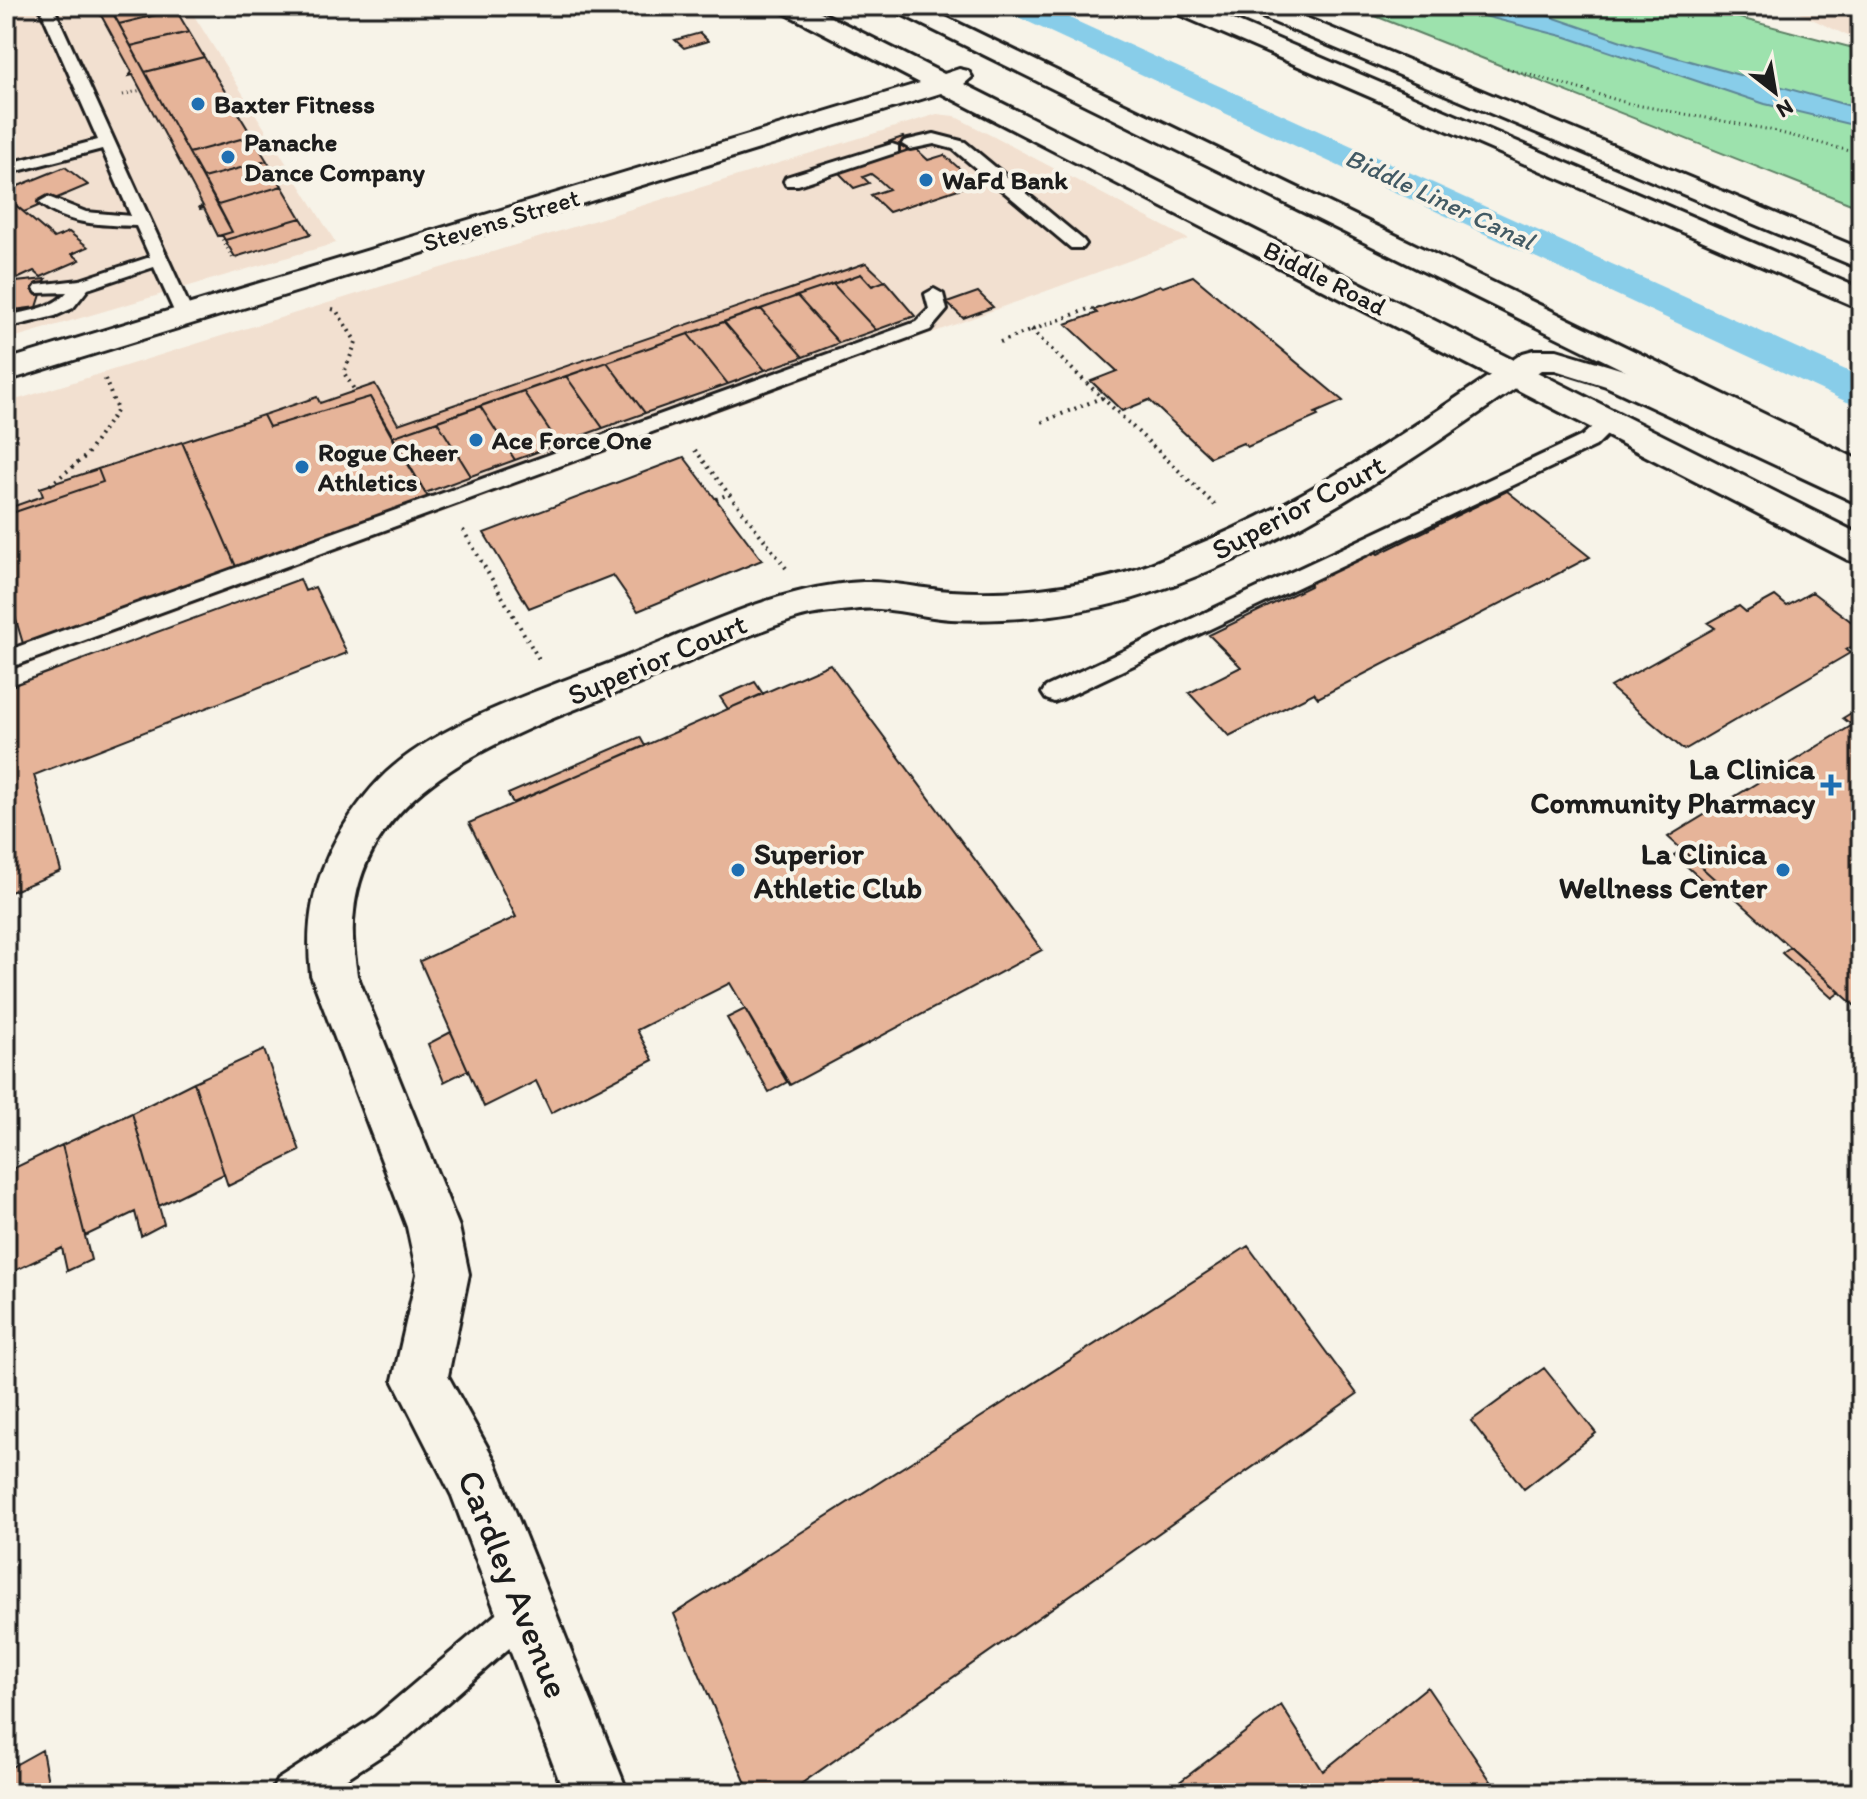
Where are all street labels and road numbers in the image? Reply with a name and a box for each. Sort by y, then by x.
street label: Stevens Street [419,181,584,259]
street label: Biddle Road [1258,233,1393,323]
street label: Superior Court [1205,446,1391,568]
street label: Superior Court [562,605,752,713]
street label: Cardley Avenue [449,1464,579,1704]

